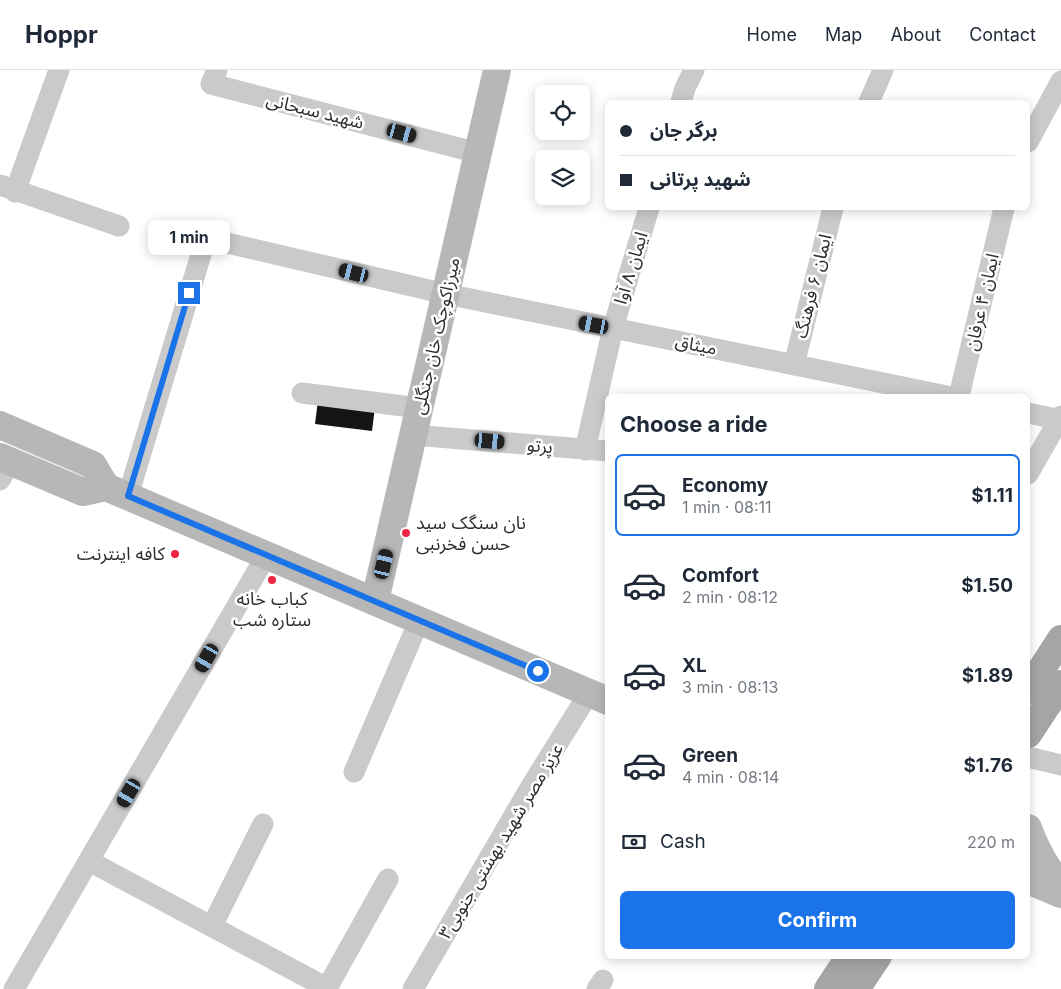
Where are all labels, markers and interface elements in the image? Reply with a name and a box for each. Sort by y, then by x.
text: Hoppr [25,20,98,49]
text: Home [747,24,797,45]
text: Map [825,24,862,45]
text: About [890,24,941,45]
text: Contact [969,24,1036,45]
map controls [535,85,590,205]
button: locate [535,85,590,140]
street label: شهید سبحانی [264,88,366,134]
text: برگر جان [650,119,718,142]
car [385,122,418,144]
button: layers [535,150,590,205]
text: شهید پرتانی [650,168,751,191]
callout: 1 min [148,220,230,256]
text: 1 min [169,227,209,247]
street label: ایمان ۸ آوا [610,229,652,307]
street label: ایمان ۶ فرهنگ [789,232,837,340]
street label: ایمان ۴ عرفان [960,251,1004,353]
street label: میرزاکوچک خان جنگلی [407,255,465,417]
car [337,262,370,284]
route end [178,282,200,304]
car [577,315,610,335]
street label: میثاق [673,330,719,359]
text: Choose a ride [620,411,768,437]
car [474,432,505,450]
street label: پرتو [526,434,554,458]
icon: car [622,473,667,518]
text: Economy [682,474,768,497]
text: $1.11 [971,484,1013,507]
text: 1 min · 08:11 [682,497,772,517]
place label: نان سنگک سید حسن فخرنبی [416,512,526,555]
marker: نان سنگک سید حسن فخرنبی [400,527,412,539]
place label: کافه اینترنت [77,543,166,565]
marker: کافه اینترنت [169,548,181,560]
car [373,548,394,580]
icon: car [622,563,667,608]
text: Comfort [682,564,759,587]
marker: کباب خانه ستاره شب [266,574,278,586]
text: $1.50 [961,574,1013,597]
text: 2 min · 08:12 [682,587,778,607]
place label: کباب خانه ستاره شب [233,588,311,631]
car [193,641,220,675]
icon: car [622,653,667,698]
text: XL [682,654,707,677]
route start [527,660,549,682]
text: $1.89 [962,664,1013,687]
text: 3 min · 08:13 [682,677,778,697]
street label: عزیز مصر شهید بهشتی جنوبی۳ [434,739,568,943]
icon: car [622,743,667,788]
text: Green [682,744,738,767]
text: $1.76 [963,754,1013,777]
text: 4 min · 08:14 [682,767,779,787]
car [115,776,142,810]
icon: cash [620,828,648,856]
text: Cash [660,830,706,853]
text: 220 m [967,832,1015,852]
button: Confirm [620,891,1015,949]

